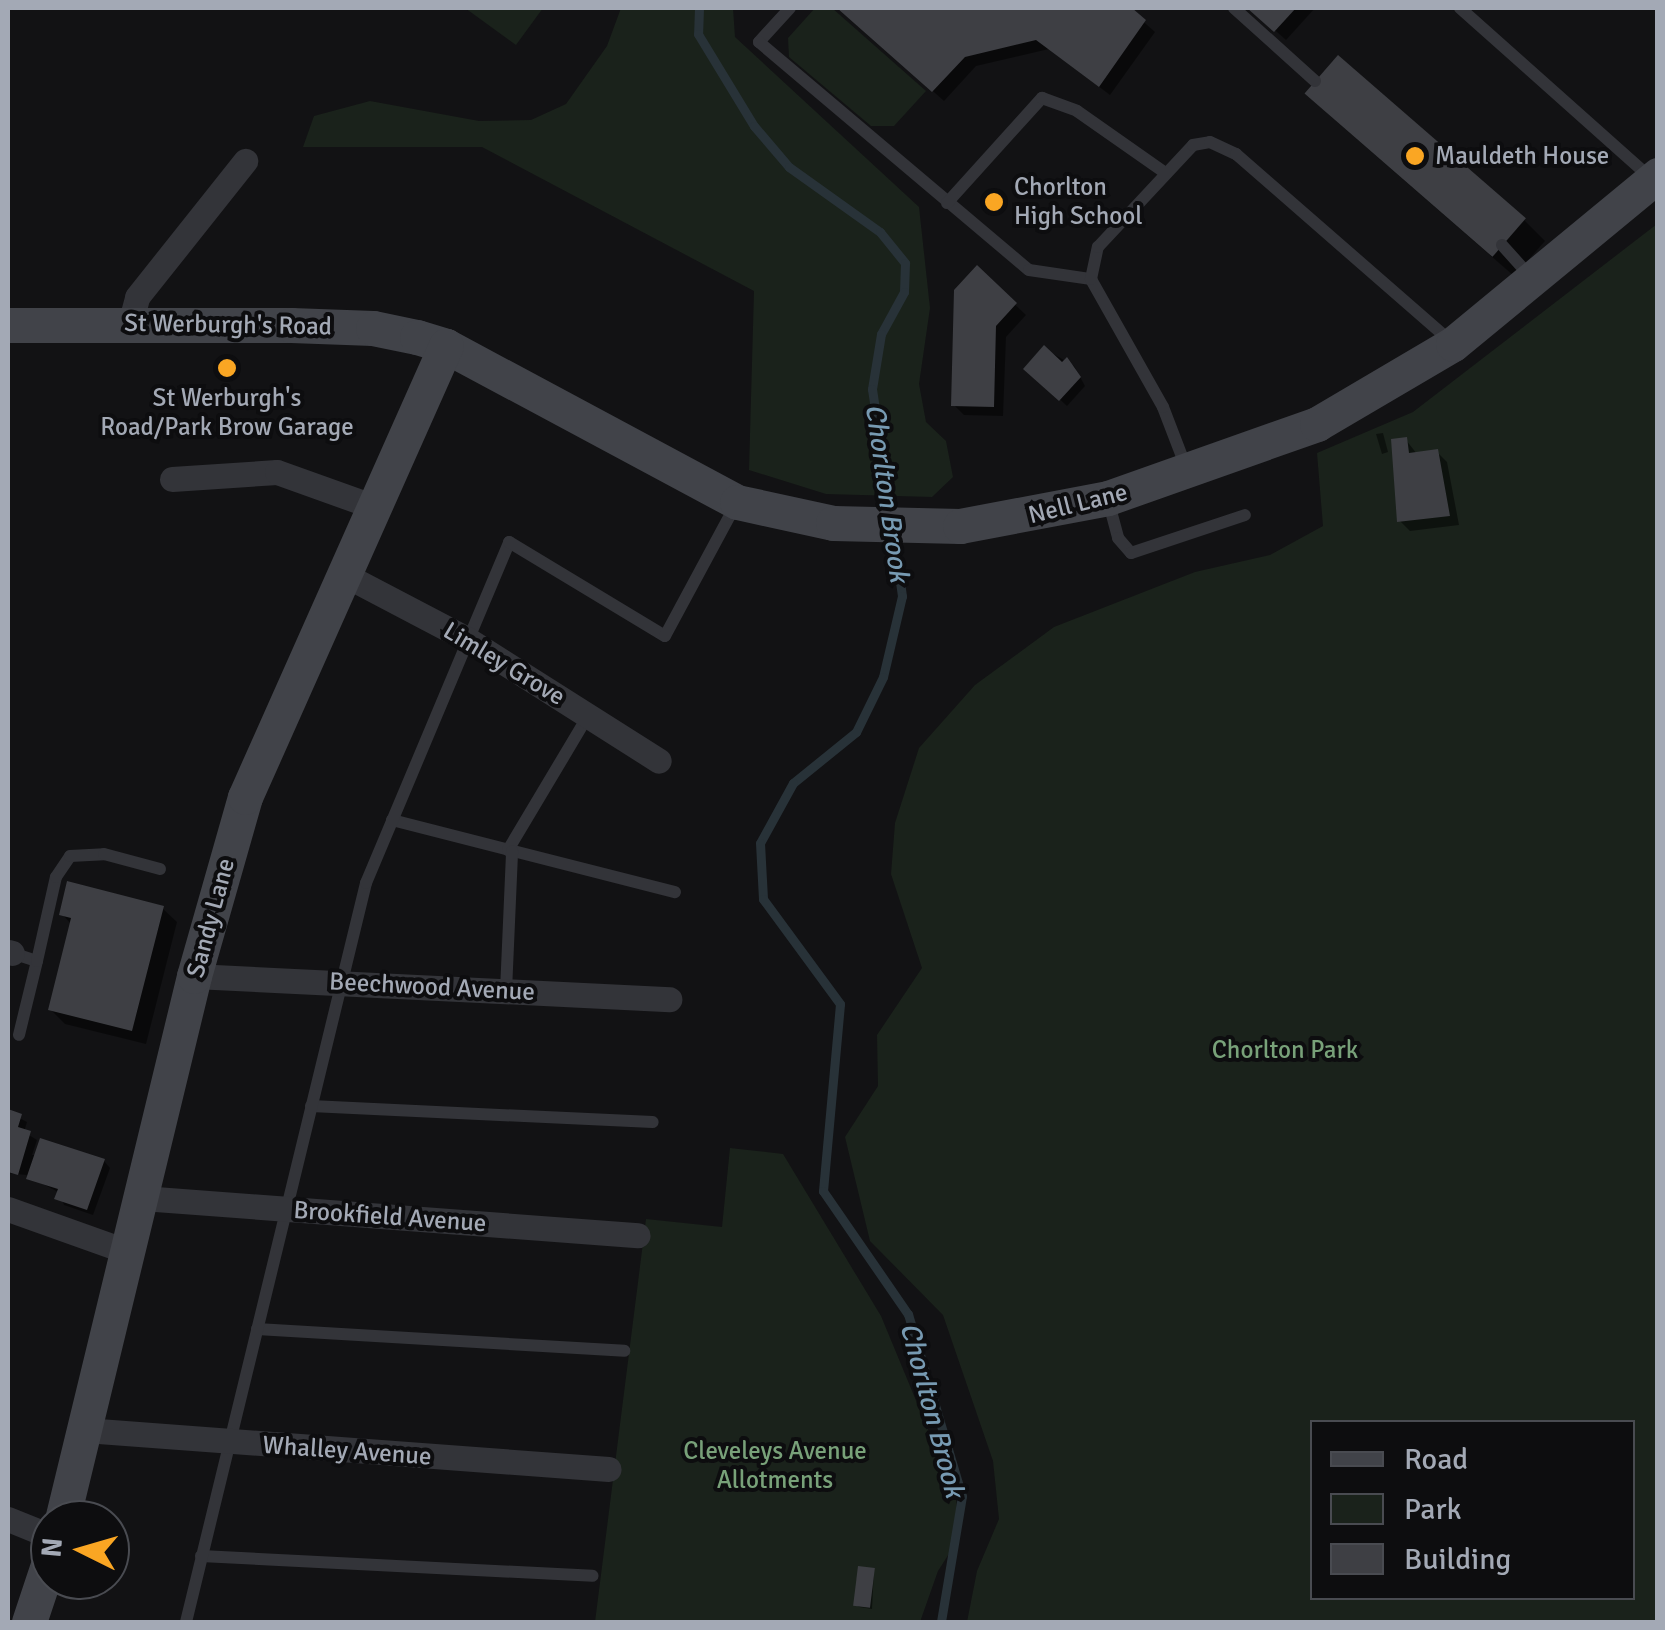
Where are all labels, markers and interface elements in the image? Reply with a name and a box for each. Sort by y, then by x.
place label: Mauldeth House [1435,141,1609,171]
marker: Mauldeth House [1404,145,1426,167]
place label: Chorlton High School [1014,173,1143,232]
marker: Chorlton High School [983,191,1005,213]
street label: St Werburgh's Road [124,308,332,342]
marker: St Werburgh's Road/Park Brow Garage [216,357,238,379]
place label: St Werburgh's Road/Park Brow Garage [100,384,354,443]
water label: Chorlton Brook [858,402,916,584]
street label: Nell Lane [1025,477,1131,531]
street label: Limley Grove [438,616,570,712]
street label: Sandy Lane [181,855,241,981]
street label: Beechwood Avenue [328,967,536,1007]
park label: Chorlton Park [1212,1035,1358,1065]
street label: Brookfield Avenue [293,1195,487,1239]
water label: Chorlton Brook [893,1319,971,1501]
legend [1310,1420,1635,1600]
street label: Whalley Avenue [262,1430,432,1472]
park label: Cleveleys Avenue Allotments [683,1437,867,1496]
text: Road [1404,1441,1468,1478]
text: Park [1404,1491,1462,1528]
north arrow [30,1500,130,1600]
text: N [34,1536,70,1559]
text: Building [1404,1541,1511,1578]

